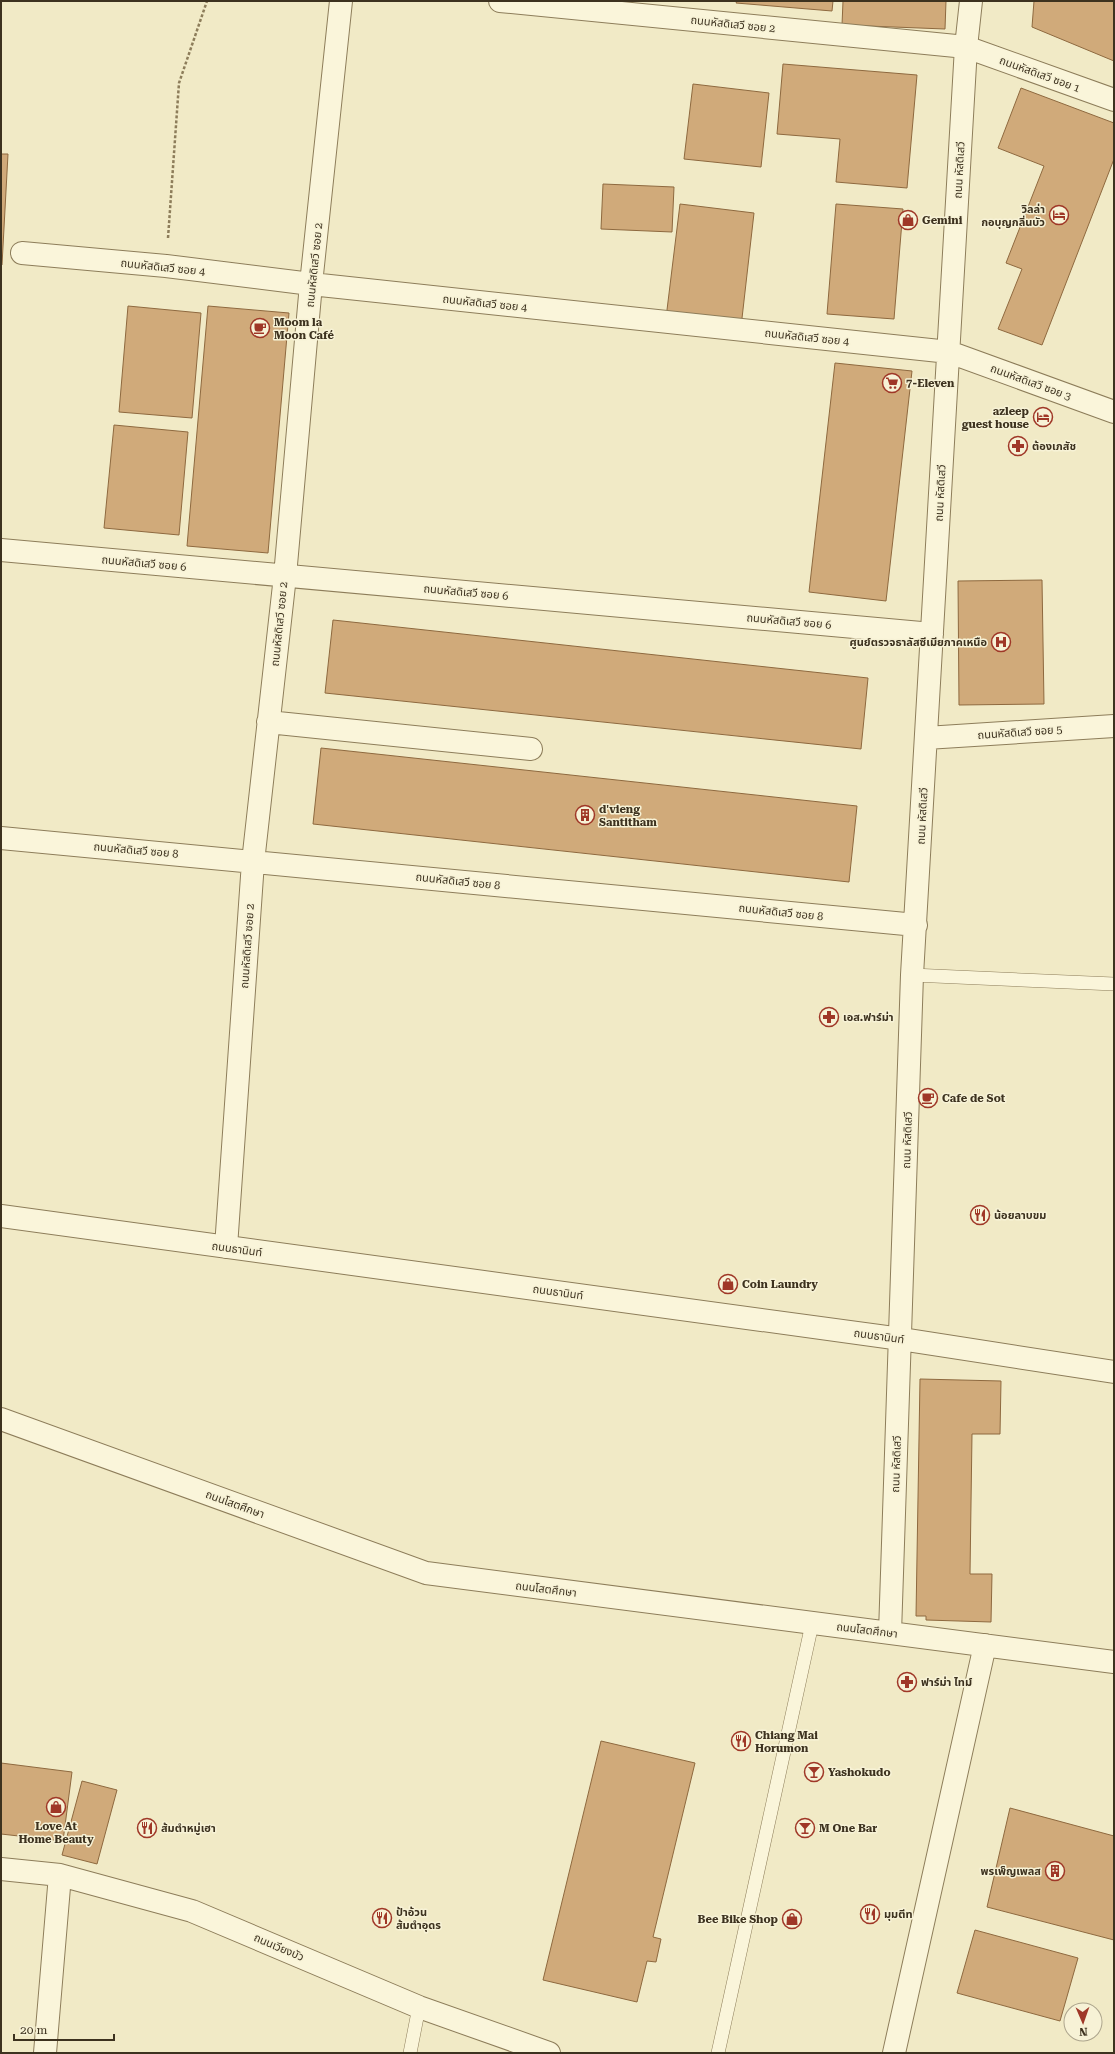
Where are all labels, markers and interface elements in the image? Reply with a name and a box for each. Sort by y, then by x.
street label: ถนนหัสดิเสวี ซอย 2 [690,14,776,35]
street label: ถนนหัสดิเสวี ซอย 1 [998,54,1082,95]
street label: ถนน หัสดิเสวี [952,141,967,199]
place label: วิลล่า กอบุญกลิ่นบัว [981,203,1045,229]
hotel icon: วิลล่า กอบุญกลิ่นบัว [1048,204,1070,226]
shop icon: Gemini [897,209,919,231]
place label: Gemini [922,214,963,227]
street label: ถนนหัสดิเสวี ซอย 2 [304,222,325,308]
street label: ถนนหัสดิเสวี ซอย 4 [120,257,207,278]
street label: ถนนหัสดิเสวี ซอย 4 [442,293,529,314]
place label: Moom la Moon Café [274,316,335,342]
cafe icon: Moom la Moon Café [249,317,271,339]
street label: ถนนหัสดิเสวี ซอย 4 [764,327,851,348]
street label: ถนนหัสดิเสวี ซอย 3 [989,362,1073,403]
supermarket icon: 7-Eleven [881,372,903,394]
place label: 7-Eleven [906,377,955,390]
place label: azleep guest house [961,405,1030,431]
hotel icon: azleep guest house [1032,406,1054,428]
pharmacy icon: ต้องเภสัช [1007,435,1029,457]
place label: ต้องเภสัช [1032,440,1076,453]
street label: ถนน หัสดิเสวี [933,464,948,522]
street label: ถนนหัสดิเสวี ซอย 6 [101,553,187,574]
street label: ถนนหัสดิเสวี ซอย 2 [269,581,290,667]
street label: ถนนหัสดิเสวี ซอย 6 [423,582,509,603]
street label: ถนนหัสดิเสวี ซอย 6 [746,611,832,632]
hospital icon: ศูนย์ตรวจธาลัสซีเมียภาคเหนือ [990,631,1012,653]
place label: ศูนย์ตรวจธาลัสซีเมียภาคเหนือ [850,636,987,649]
street label: ถนนหัสดิเสวี ซอย 5 [977,723,1063,742]
street label: ถนน หัสดิเสวี [915,787,930,845]
place label: d'vieng Santitham [599,803,657,829]
building icon: d'vieng Santitham [574,804,596,826]
street label: ถนนหัสดิเสวี ซอย 8 [93,840,179,861]
street label: ถนนหัสดิเสวี ซอย 8 [415,871,501,892]
street label: ถนนหัสดิเสวี ซอย 8 [738,902,824,923]
street label: ถนนหัสดิเสวี ซอย 2 [238,903,257,989]
pharmacy icon: เอส.ฟาร์ม่า [818,1006,840,1028]
place label: เอส.ฟาร์ม่า [843,1011,894,1024]
cafe icon: Cafe de Sot [917,1087,939,1109]
place label: Cafe de Sot [942,1092,1006,1105]
street label: ถนน หัสดิเสวี [900,1111,915,1169]
restaurant icon: น้อยลาบขม [969,1204,991,1226]
place label: น้อยลาบขม [994,1209,1046,1222]
street label: ถนนธานินท์ [211,1240,263,1259]
shop icon: Coin Laundry [717,1273,739,1295]
place label: Coin Laundry [742,1278,818,1291]
street label: ถนนธานินท์ [532,1283,584,1302]
street label: ถนนธานินท์ [853,1327,905,1346]
street label: ถนน หัสดิเสวี [889,1435,904,1493]
street label: ถนนโสตศึกษา [204,1488,266,1521]
street label: ถนนโสตศึกษา [515,1579,577,1600]
street label: ถนนโสตศึกษา [836,1620,898,1641]
pharmacy icon: ฟาร์ม่า ไทม์ [896,1671,918,1693]
place label: ฟาร์ม่า ไทม์ [921,1676,972,1689]
place label: Chiang Mai Horumon [755,1729,818,1755]
restaurant icon: Chiang Mai Horumon [730,1730,752,1752]
bar icon: Yashokudo [803,1761,825,1783]
place label: Yashokudo [828,1766,891,1779]
shop icon: Love At Home Beauty [45,1796,67,1818]
restaurant icon: ส้มตำหมู่เฮา [136,1817,158,1839]
bar icon: M One Bar [794,1817,816,1839]
place label: Love At Home Beauty [18,1820,94,1846]
place label: ส้มตำหมู่เฮา [161,1822,216,1835]
place label: M One Bar [819,1822,877,1835]
building icon: พรเพ็ญเพลส [1044,1860,1066,1882]
place label: พรเพ็ญเพลส [981,1865,1041,1878]
restaurant icon: มุมตีท [859,1903,881,1925]
place label: ป้าอ้วน ส้มตำอุดร [396,1906,441,1932]
restaurant icon: ป้าอ้วน ส้มตำอุดร [371,1907,393,1929]
shop icon: Bee Bike Shop [781,1908,803,1930]
place label: มุมตีท [884,1908,913,1921]
place label: Bee Bike Shop [698,1913,779,1926]
street label: ถนนเวียงบัว [252,1931,306,1964]
north arrow [1063,2002,1103,2042]
scale bar [14,2016,114,2042]
text: 20 m [20,2023,47,2037]
text: N [1078,2025,1088,2038]

